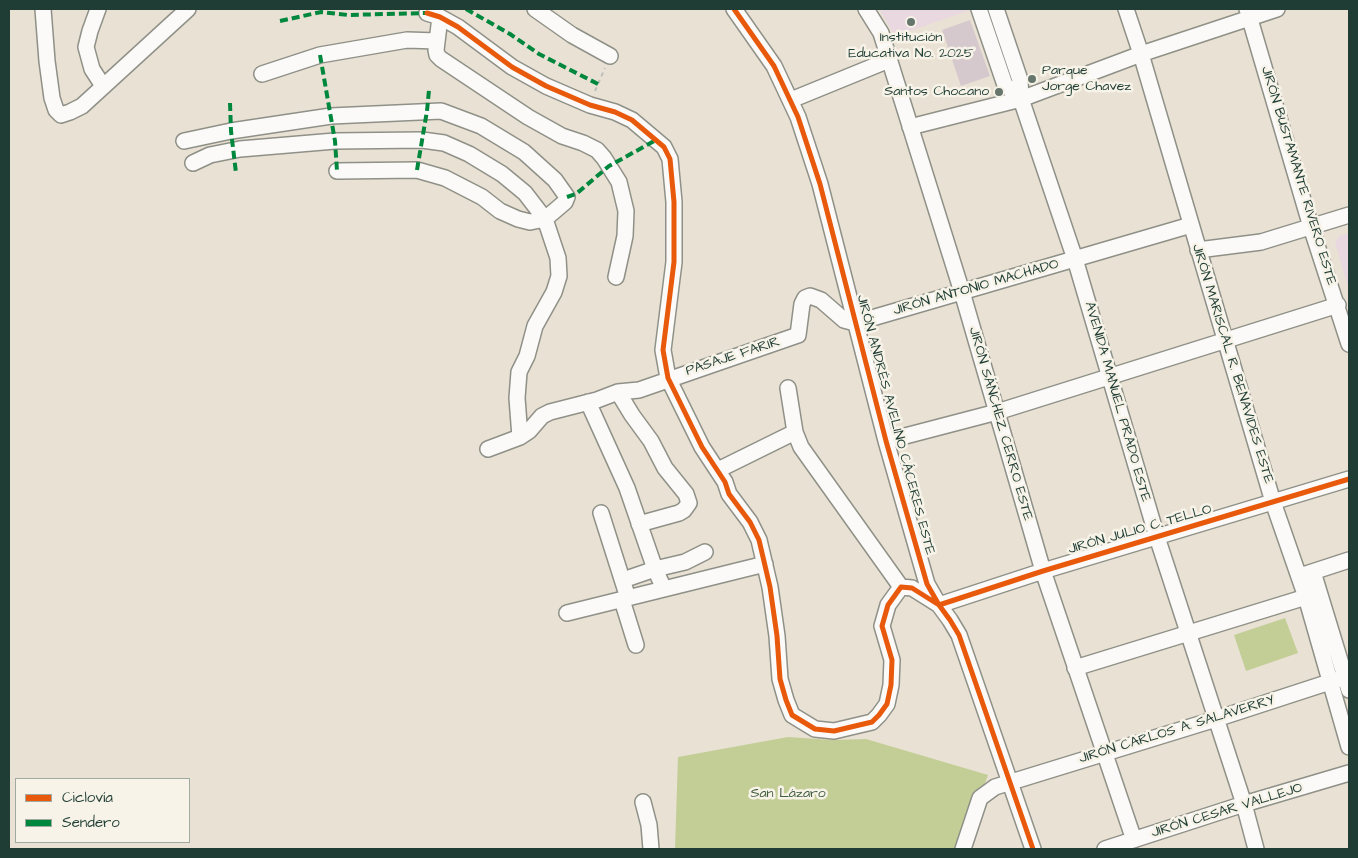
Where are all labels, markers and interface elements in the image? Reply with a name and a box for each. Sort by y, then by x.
marker: Institución Educativa No. 2025 [905,16,917,28]
place label: Institución Educativa No. 2025 [848,30,974,62]
place label: Parque Jorge Chavez [1042,63,1131,95]
street label: JIRÓN BUSTAMANTE RIVERO ESTE [1257,64,1339,288]
marker: Parque Jorge Chavez [1026,73,1038,85]
place label: Santos Chocano [884,84,989,100]
marker: Santos Chocano [993,86,1005,98]
street label: JIRÓN MARISCAL R. BENAVIDES ESTE [1187,242,1277,486]
street label: JIRÓN ANTONIO MACHADO [891,256,1061,320]
street label: JIRÓN ANDRÉS AVELINO CÁCERES ESTE [852,293,938,557]
street label: AVENIDA MANUEL PRADO ESTE [1080,300,1154,504]
street label: JIRÓN SÁNCHEZ CERRO ESTE [964,325,1036,523]
street label: PASAJE FARIR [684,334,782,380]
street label: JIRÓN JULIO C. TELLO [1066,501,1214,559]
street label: JIRÓN CARLOS A. SALAVERRY [1077,692,1277,768]
legend [15,778,190,843]
street label: JIRÓN CESAR VALLEJO [1149,780,1305,842]
park label: San Lázaro [750,786,826,802]
text: Ciclovía [62,787,113,808]
text: Sendero [62,812,120,833]

